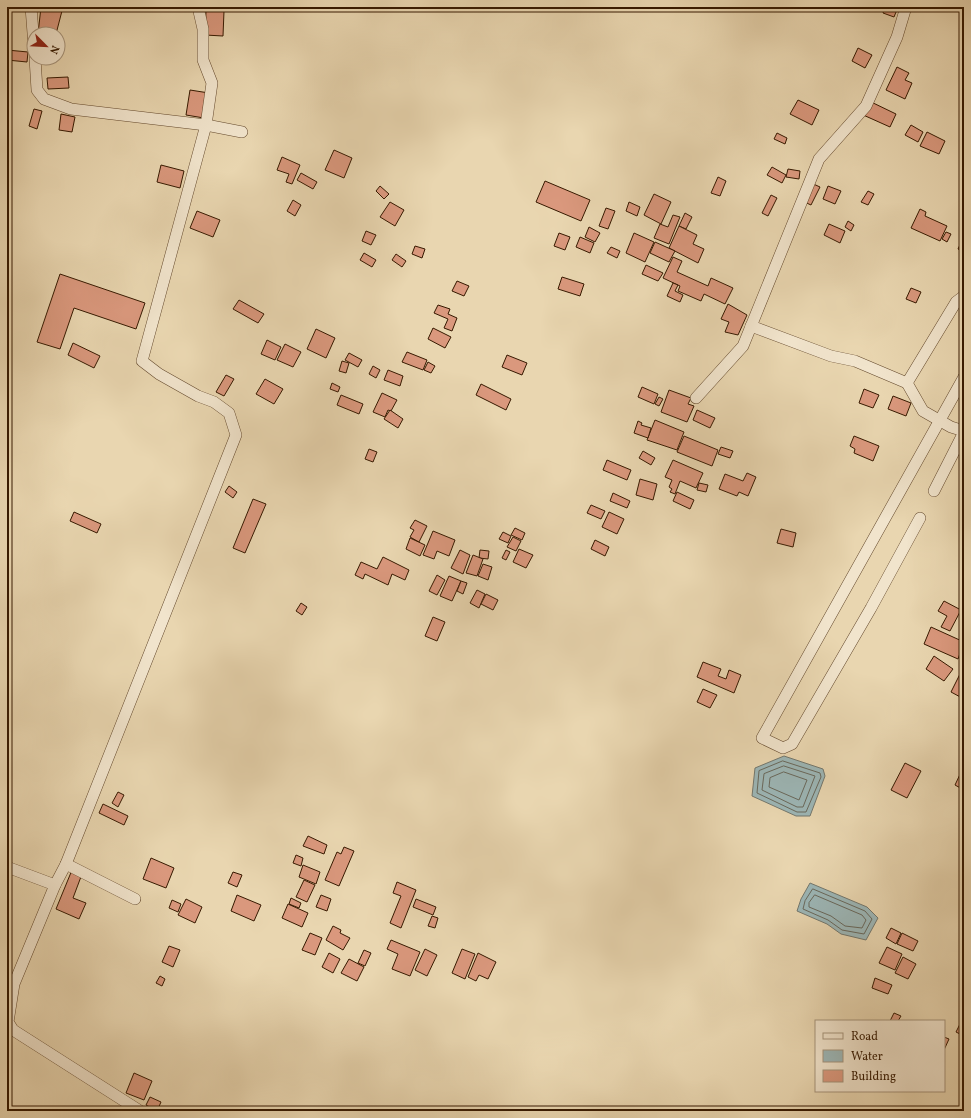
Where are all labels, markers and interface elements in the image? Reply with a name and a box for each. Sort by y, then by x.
north arrow [26,26,66,66]
text: N [45,43,62,56]
legend [815,1020,945,1092]
text: Road [851,1029,878,1045]
text: Water [851,1049,883,1065]
text: Building [851,1069,896,1085]

